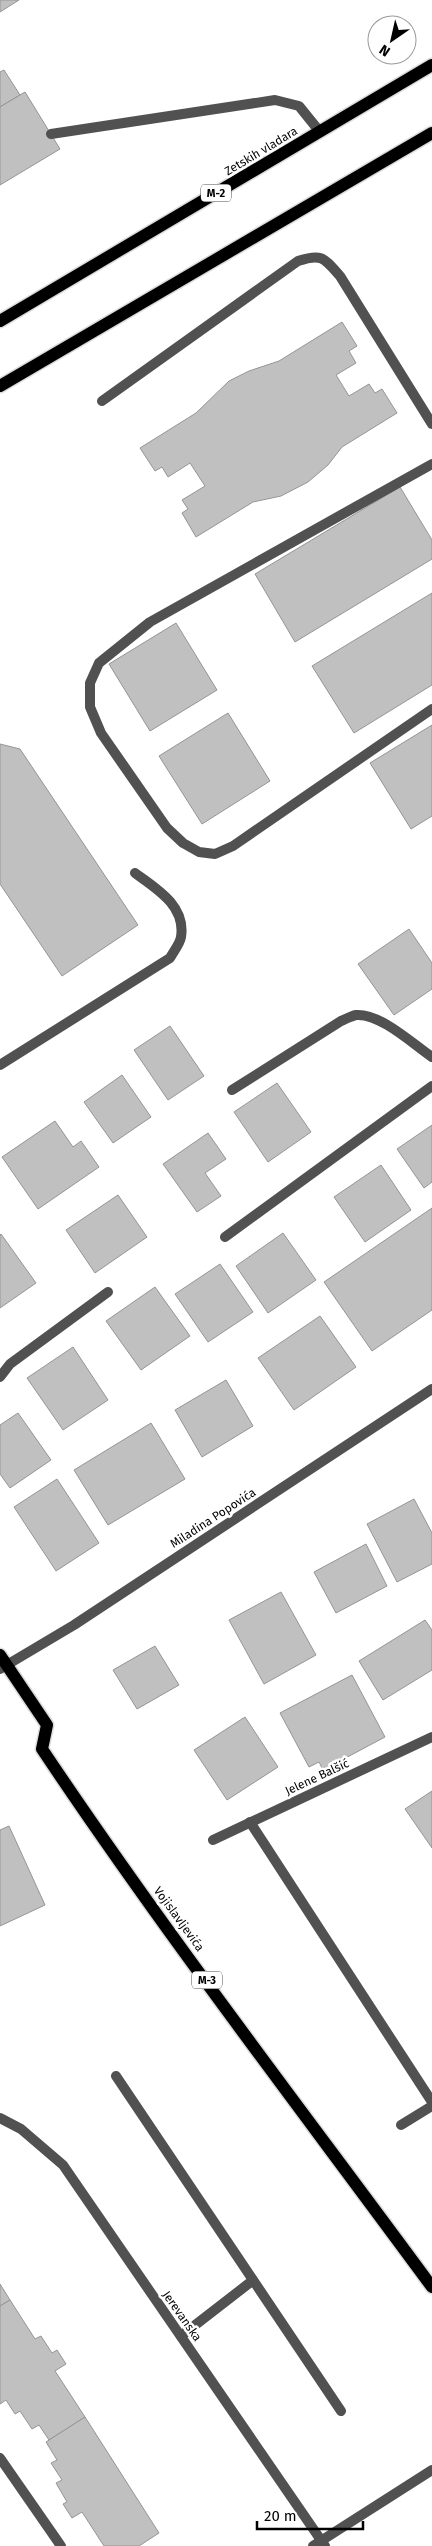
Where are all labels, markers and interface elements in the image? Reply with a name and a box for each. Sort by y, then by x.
north arrow [367,15,417,65]
text: N [376,41,394,60]
street label: Zetskih vladara [222,124,300,178]
road number: M-2 [201,184,231,202]
street label: Miladina Popovića [168,1485,258,1551]
street label: Jelene Balšić [283,1756,351,1798]
street label: Vojislavljevića [151,1884,207,1954]
road number: M-3 [192,1972,222,1988]
street label: Jerevanska [160,2288,204,2344]
scale bar [257,2498,363,2530]
text: 20 m [264,2507,297,2525]

